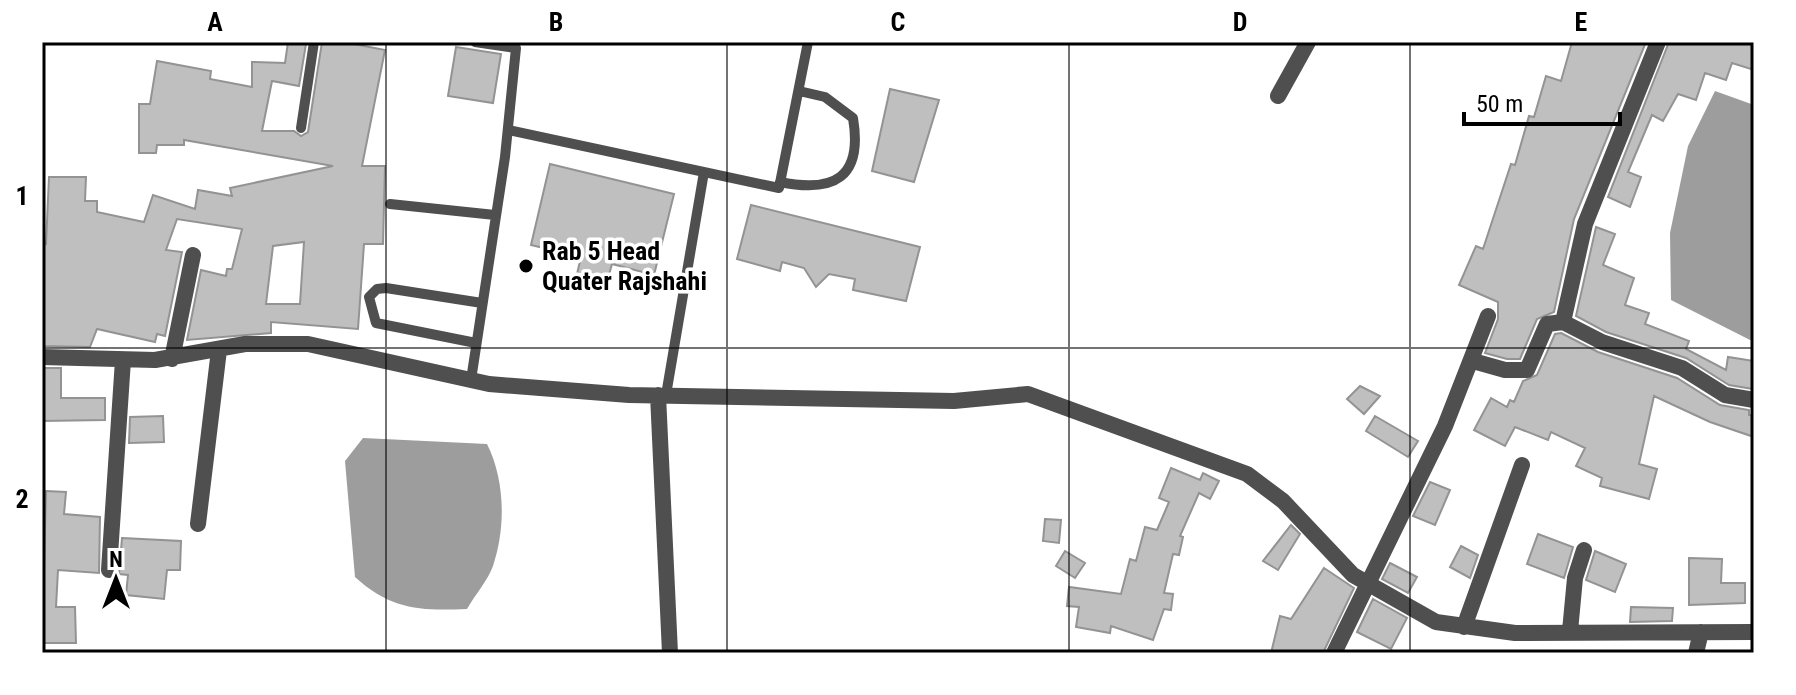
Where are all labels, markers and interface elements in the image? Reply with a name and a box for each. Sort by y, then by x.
text: A [207,7,223,37]
text: B [549,7,563,37]
text: C [891,7,906,37]
text: D [1233,7,1247,37]
text: E [1575,7,1588,37]
scale bar [1464,76,1620,126]
text: 50 m [1476,90,1523,118]
text: 1 [15,181,29,211]
place label: Rab 5 Head Quater Rajshahi [542,236,707,296]
marker: Rab 5 Head Quater Rajshahi [517,257,535,275]
text: 2 [15,484,29,514]
north arrow [76,539,156,619]
text: N [109,547,123,572]

